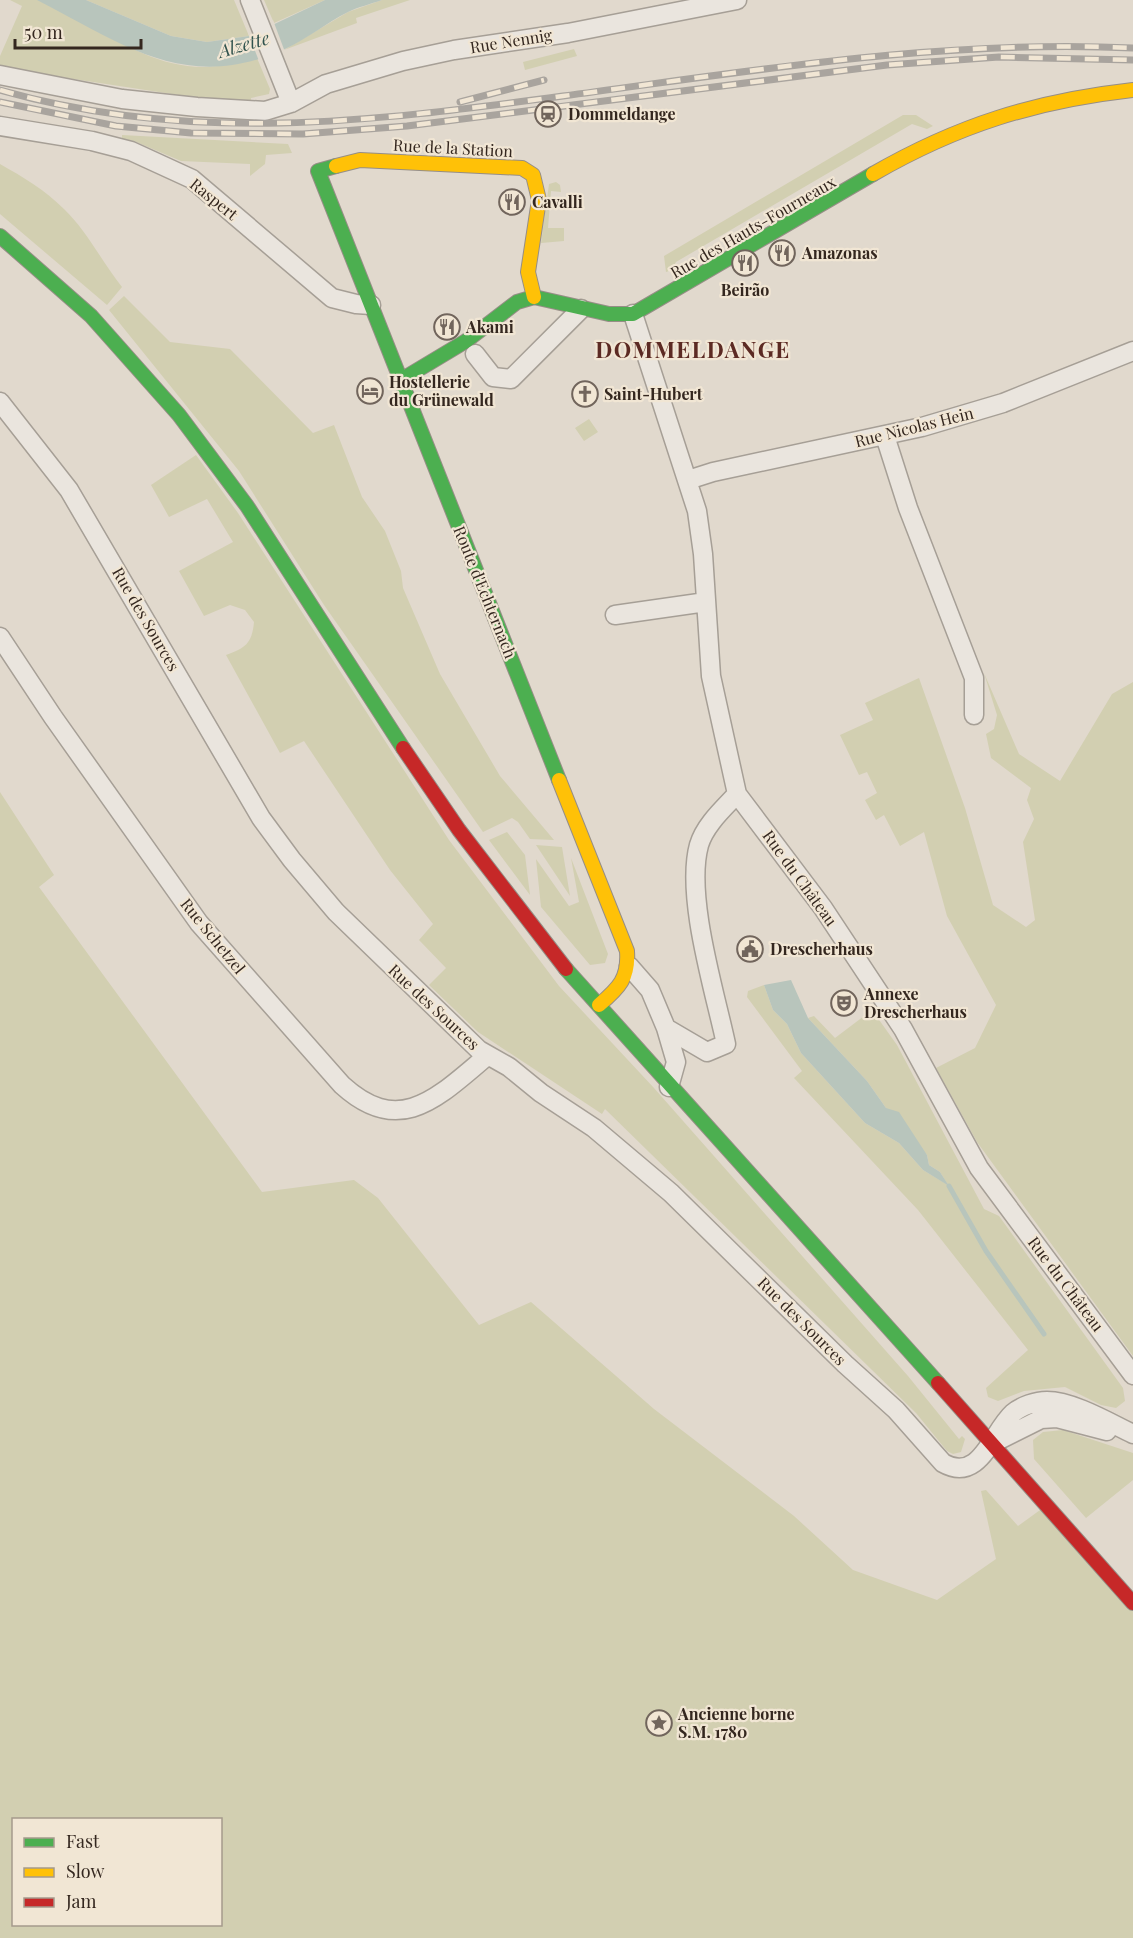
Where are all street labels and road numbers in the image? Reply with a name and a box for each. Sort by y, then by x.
street label: Rue Nennig [468,24,554,57]
street label: Rue de la Station [393,134,514,161]
street label: Rue des Hauts-Fourneaux [666,170,840,283]
street label: Raspert [186,173,243,224]
street label: Rue Nicolas Hein [852,401,976,451]
street label: Route d'Echternach [449,523,522,662]
street label: Rue des Sources [108,563,185,675]
street label: Rue du Château [758,826,842,930]
street label: Rue Schetzel [176,893,251,978]
street label: Rue des Sources [384,959,484,1054]
street label: Rue du Château [1024,1232,1109,1335]
street label: Rue des Sources [754,1272,851,1369]

